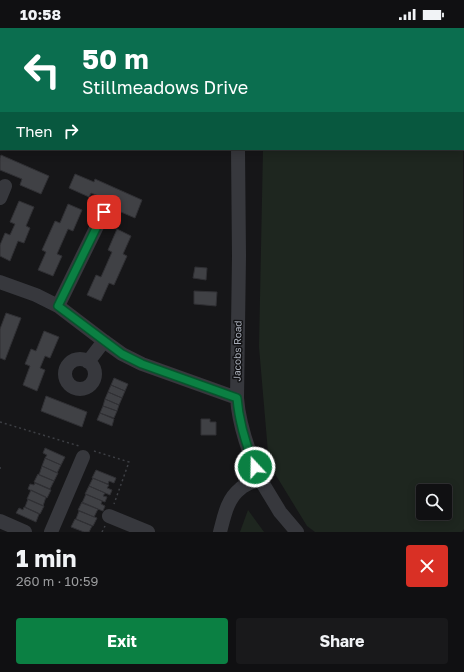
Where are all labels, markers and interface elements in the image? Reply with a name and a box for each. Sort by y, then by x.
text: 10:58 [20,5,61,23]
text: 50 m [82,42,149,75]
icon: left [16,44,68,96]
text: Stillmeadows Drive [82,76,248,98]
icon: right [60,120,82,142]
text: Then [16,122,52,140]
pin [87,195,121,229]
icon: arrive [93,201,115,223]
street label: Jacobs Road [230,320,244,382]
position arrow [234,446,276,488]
map controls [416,484,452,520]
button: search [416,484,452,520]
text: 1 min [16,543,76,572]
button: close [406,545,448,587]
text: 260 m · 10:59 [16,573,98,589]
button: Exit [16,618,228,664]
button: Share [236,618,448,664]

